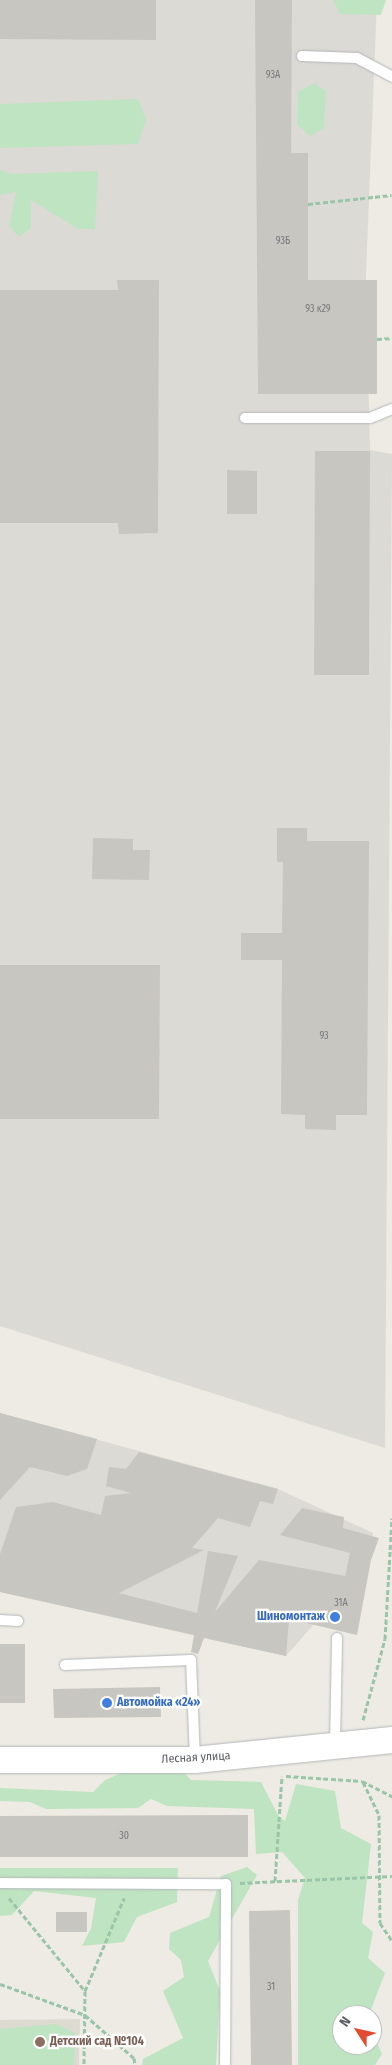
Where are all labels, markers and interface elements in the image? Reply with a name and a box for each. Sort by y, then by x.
house number: 93А [266,70,280,82]
house number: 93Б [276,236,290,248]
house number: 93 к29 [305,304,331,316]
house number: 93 [319,1031,329,1043]
house number: 31А [334,1598,348,1610]
place label: Шиномонтаж [257,1610,325,1624]
marker: Шиномонтаж [329,1611,341,1623]
place label: Автомойка «24» [117,1696,200,1710]
marker: Автомойка «24» [101,1697,113,1709]
street label: Лесная улица [161,1749,231,1767]
house number: 30 [119,1831,129,1843]
house number: 31 [267,1982,275,1994]
north arrow [332,2005,382,2055]
text: N [336,2013,354,2030]
place label: Детский сад №104 [50,2035,144,2049]
marker: Детский сад №104 [34,2036,46,2048]

